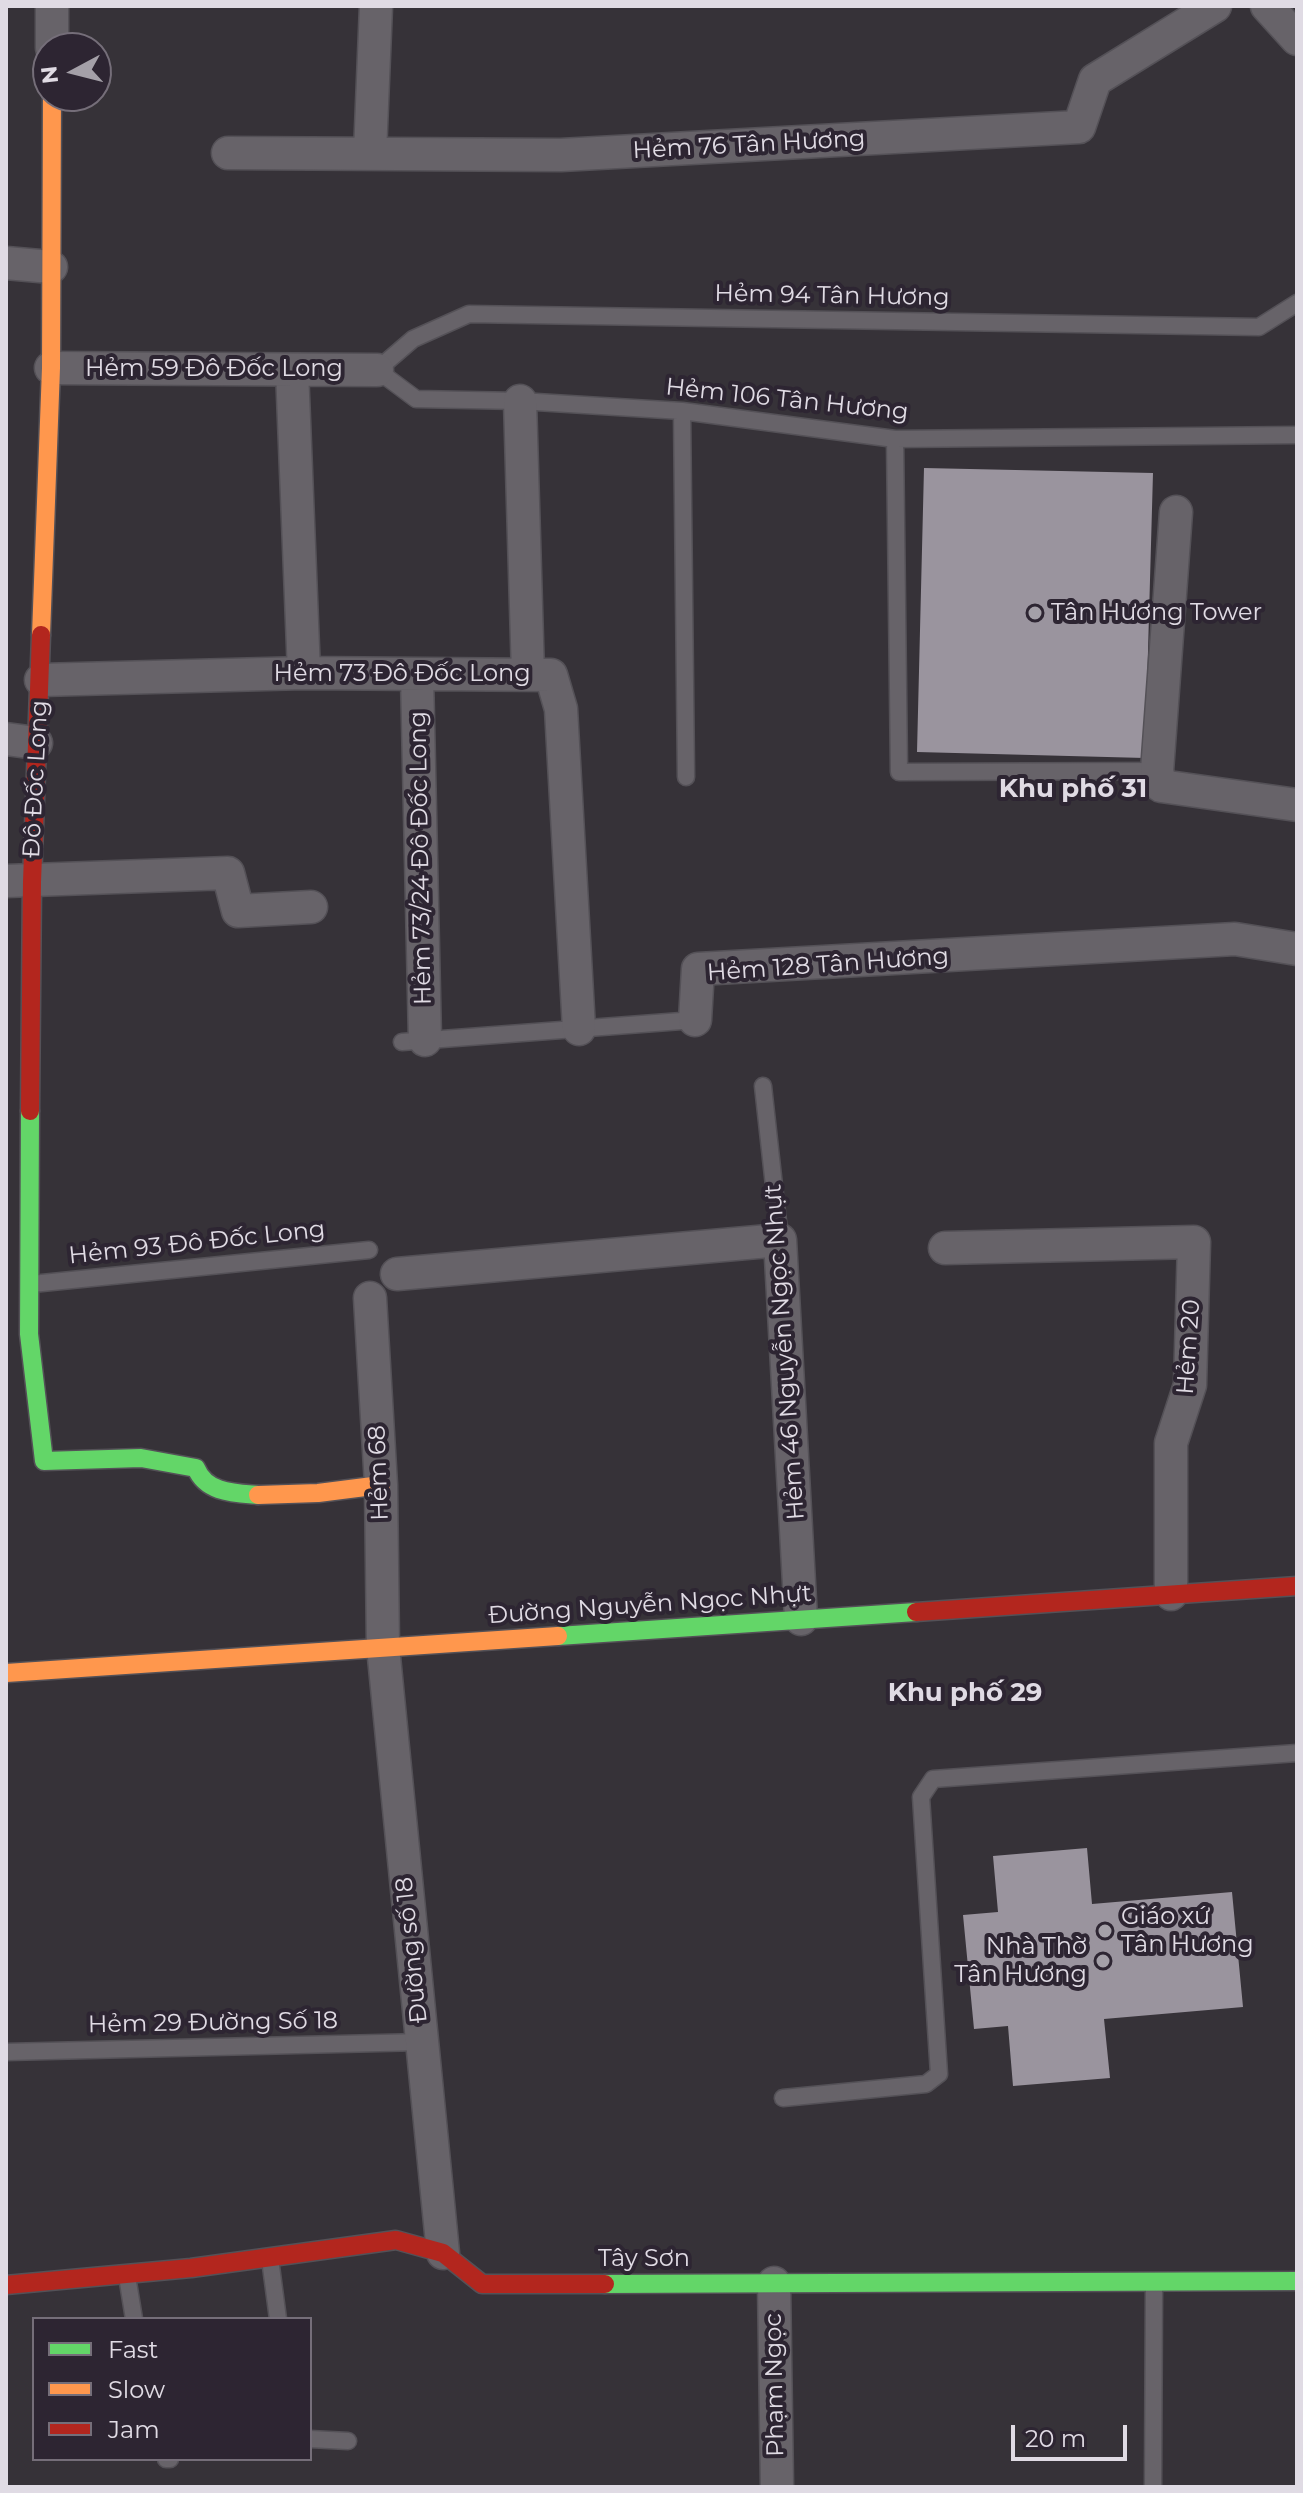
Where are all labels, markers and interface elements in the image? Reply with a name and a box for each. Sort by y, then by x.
north arrow [32,32,112,112]
text: N [35,64,64,85]
street label: Hẻm 76 Tân Hương [632,125,866,165]
street label: Hẻm 94 Tân Hương [714,280,950,312]
street label: Hẻm 59 Đô Đốc Long [85,355,343,383]
street label: Hẻm 106 Tân Hương [664,373,910,427]
place label: Tân Hương Tower [1051,599,1262,627]
marker: Tân Hương Tower [1026,604,1044,622]
street label: Hẻm 73 Đô Đốc Long [273,660,531,688]
street label: Đô Đốc Long [17,699,55,859]
street label: Hẻm 73/24 Đô Đốc Long [404,711,438,1005]
district label: Khu phố 31 [999,773,1147,805]
street label: Hẻm 128 Tân Hương [706,942,950,988]
street label: Hẻm 46 Nguyễn Ngọc Nhựt [759,1183,811,1521]
street label: Hẻm 93 Đô Đốc Long [67,1215,327,1271]
street label: Hẻm 20 [1171,1298,1207,1396]
street label: Hẻm 68 [363,1425,395,1521]
street label: Đường Nguyễn Ngọc Nhựt [487,1579,813,1631]
district label: Khu phố 29 [888,1677,1042,1709]
street label: Đường số 18 [390,1876,434,2024]
place label: Giáo xứ Tân Hương [1121,1903,1254,1959]
marker: Giáo xứ Tân Hương [1096,1922,1114,1940]
place label: Nhà Thờ Tân Hương [954,1933,1087,1989]
marker: Nhà Thờ Tân Hương [1094,1952,1112,1970]
street label: Hẻm 29 Đường Số 18 [88,2006,338,2040]
street label: Tây Sơn [598,2245,690,2273]
street label: Phạm Ngọc [759,2313,791,2457]
legend [32,2317,312,2461]
text: Fast [108,2335,158,2364]
text: Slow [108,2375,165,2404]
scale bar [1015,2409,1131,2459]
text: Jam [108,2415,160,2444]
text: 20 m [1025,2424,1086,2453]

